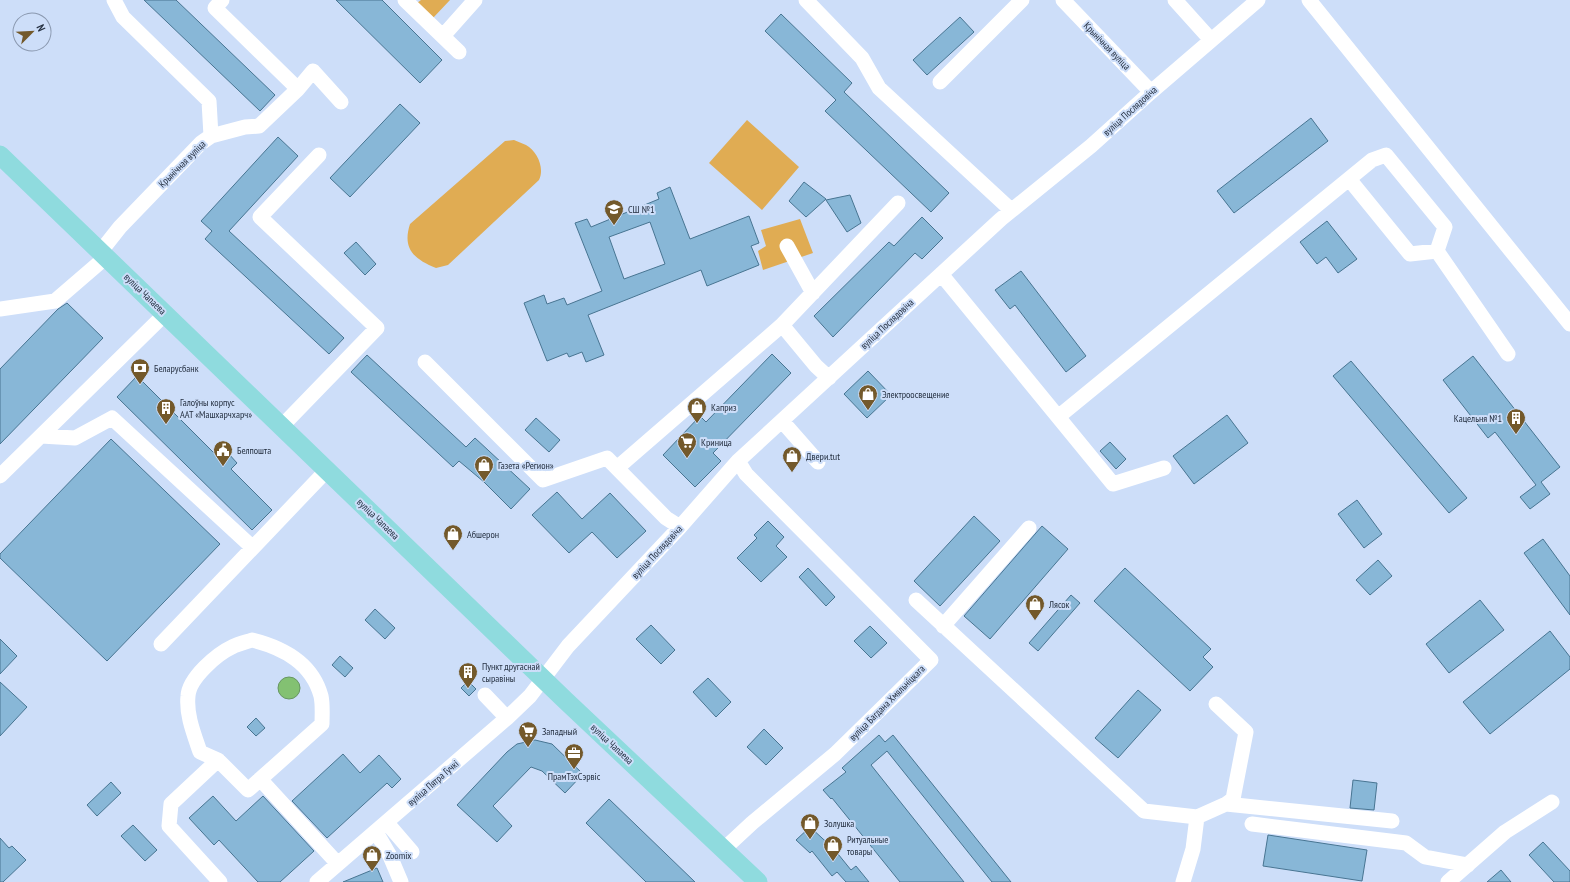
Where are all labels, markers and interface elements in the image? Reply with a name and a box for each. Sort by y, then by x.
north arrow [12,12,52,52]
street label: Крынічная вуліца [1081,19,1133,73]
text: N [34,22,49,34]
street label: вуліца Послядовіча [1100,83,1160,139]
street label: Крынічная вуліца [156,138,208,190]
school or university icon: СШ №1 [603,198,625,226]
place label: СШ №1 [628,203,654,216]
street label: вуліца Чапаева [121,271,169,317]
street label: вуліца Послядовіча [858,296,916,352]
bank icon: Беларусбанк [129,357,151,385]
place label: Беларусбанк [154,362,199,375]
shop icon: Электроосвещение [857,383,879,411]
place label: Электроосвещение [882,388,949,401]
place label: Галоўны корпус ААТ «Машхарчхарч» [180,396,252,421]
shop icon: Каприз [686,396,708,424]
building icon: Галоўны корпус ААТ «Машхарчхарч» [155,397,177,425]
place label: Каприз [711,401,737,414]
building icon: Кацельня №1 [1505,407,1527,435]
place label: Кацельня №1 [1454,412,1502,425]
supermarket icon: Криница [676,431,698,459]
place label: Криница [701,436,732,449]
public building icon: Белпошта [212,439,234,467]
place label: Белпошта [237,444,271,457]
shop icon: Двери.tut [781,445,803,473]
place label: Двери.tut [806,450,840,463]
shop icon: Газета «Регион» [473,454,495,482]
place label: Газета «Регион» [498,459,554,472]
street label: вуліца Чапаева [354,496,402,542]
shop icon: Абшерон [442,523,464,551]
street label: вуліца Послядовіча [629,523,685,581]
place label: Абшерон [467,528,499,541]
shop icon: Лясок [1024,593,1046,621]
place label: Лясок [1048,598,1070,611]
place label: Пункт другаснай сыравіны [482,660,540,685]
building icon: Пункт другаснай сыравіны [457,661,479,689]
street label: вуліца Багдана Хмяльніцкага [846,662,928,744]
supermarket icon: Западный [517,720,539,748]
street label: вуліца Чапаева [588,721,636,767]
place label: Западный [542,725,577,738]
office icon: ПрамТэхСэрвіс [563,742,585,770]
street label: вуліца Пятра Гучкі [405,757,461,809]
place label: ПрамТэхСэрвіс [548,770,601,783]
shop icon: Золушка [799,812,821,840]
place label: Золушка [824,817,854,830]
place label: Ритуальные товары [847,833,888,858]
shop icon: Ритуальные товары [822,834,844,862]
shop icon: Zoomix [361,844,383,872]
place label: Zoomix [386,849,411,862]

